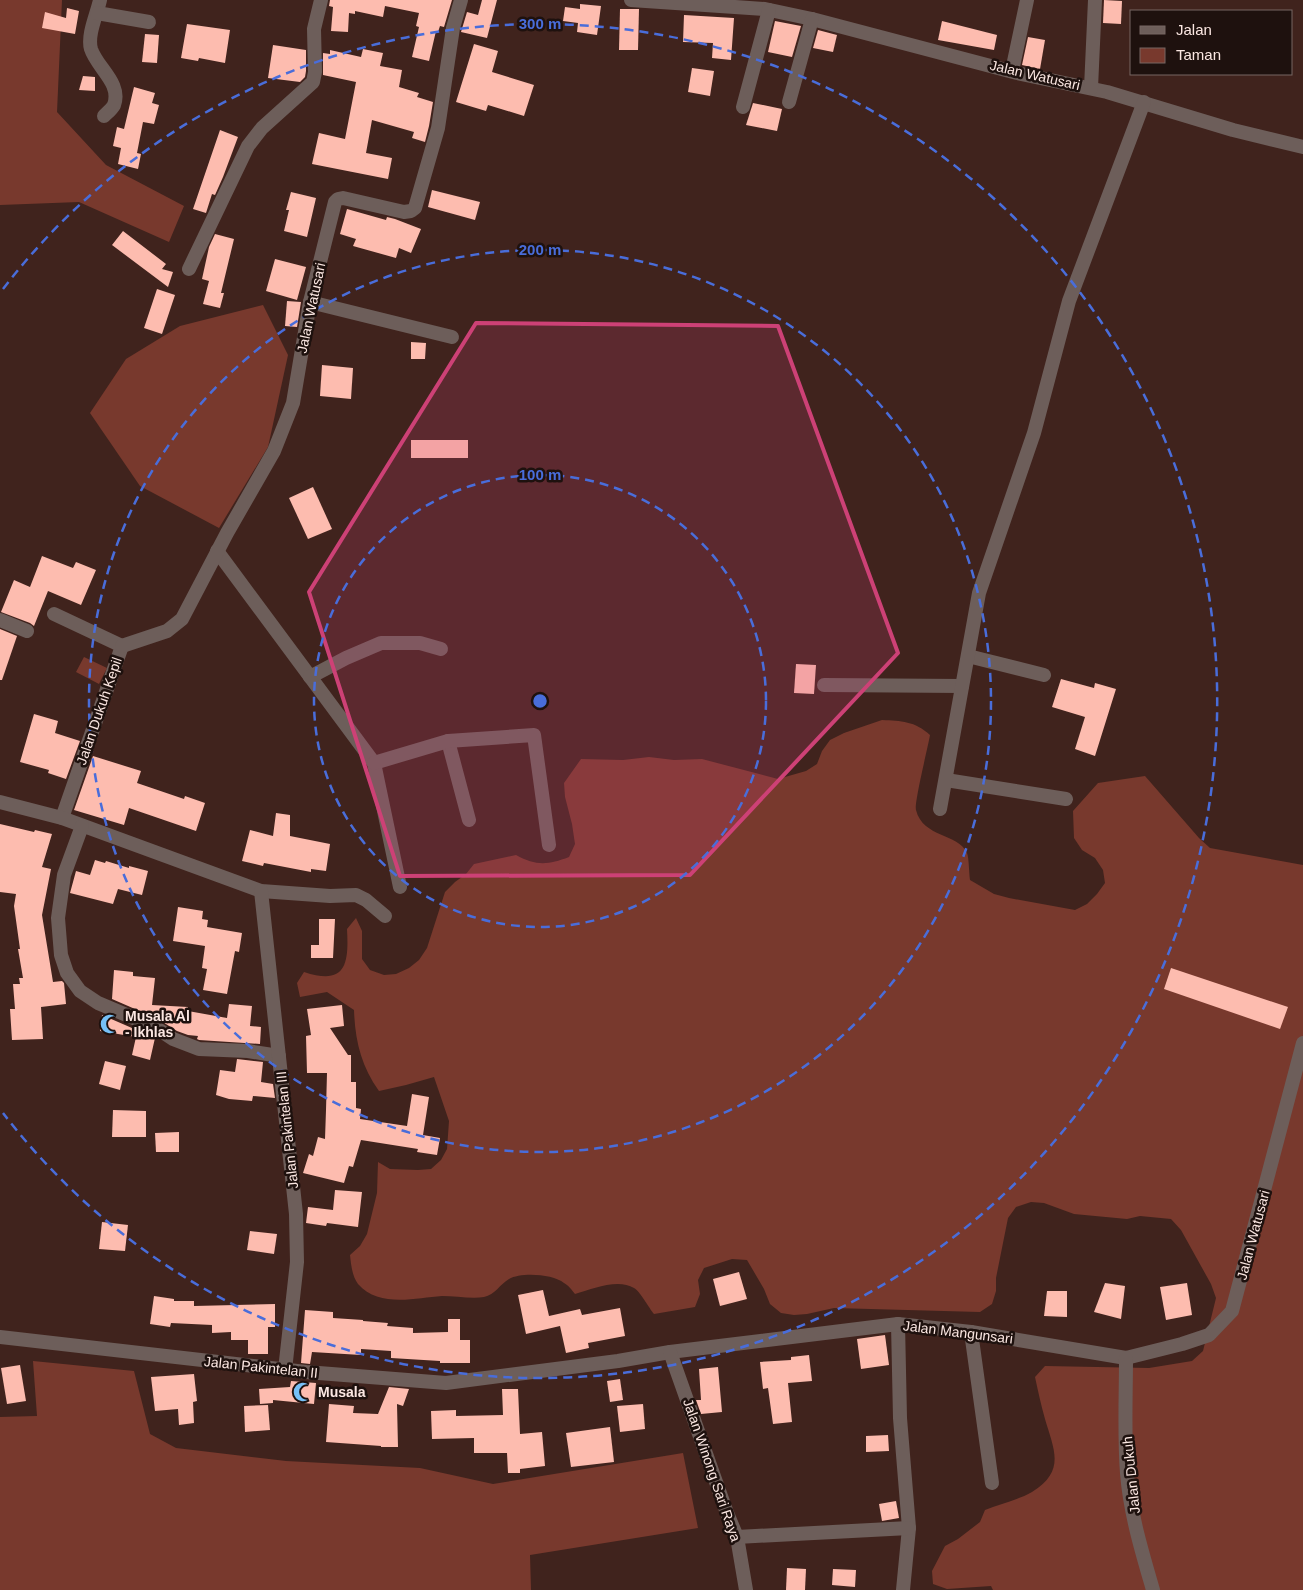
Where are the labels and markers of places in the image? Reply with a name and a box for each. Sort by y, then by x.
centre of rings [531,692,549,710]
place label: Musala Al - Ikhlas [125,1008,190,1040]
mosque icon: Musala Al - Ikhlas [99,1013,121,1035]
mosque icon: Musala [292,1381,314,1403]
place label: Musala [318,1384,366,1400]

